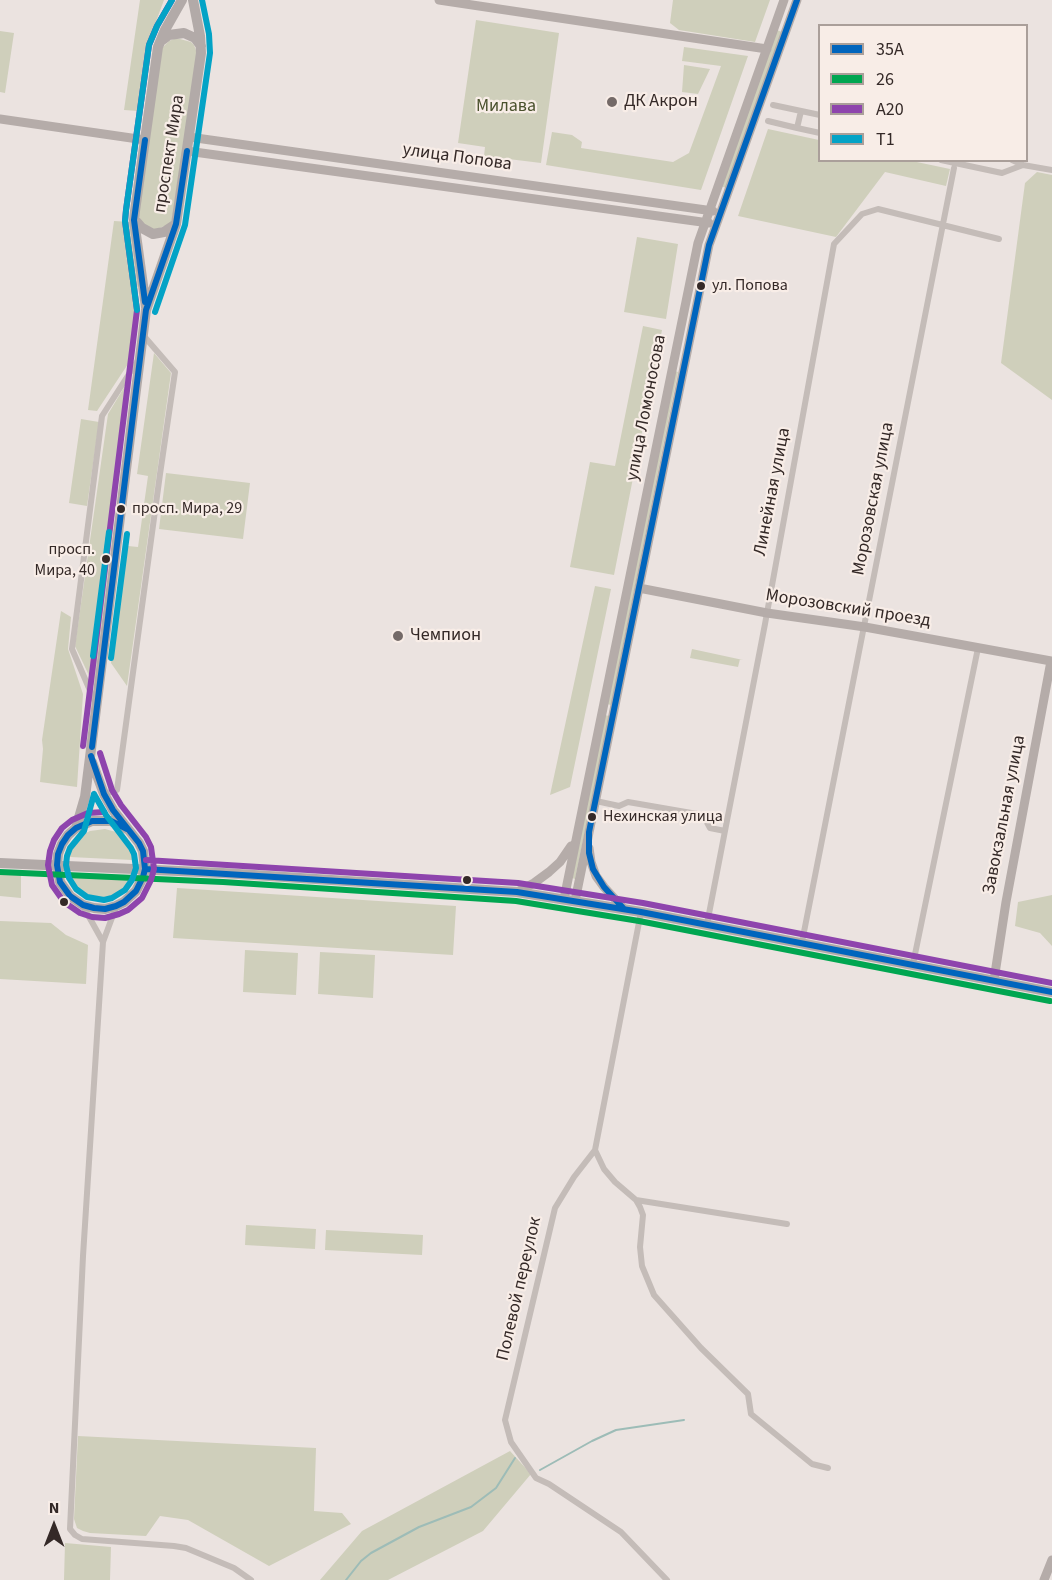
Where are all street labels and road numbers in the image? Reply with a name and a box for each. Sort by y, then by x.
street label: проспект Мира [150,93,190,215]
street label: улица Попова [401,140,513,176]
street label: улица Ломоносова [622,333,672,483]
street label: Морозовская улица [849,421,899,577]
street label: Линейная улица [750,426,796,558]
street label: Морозовский проезд [764,585,932,633]
street label: Завокзальная улица [979,734,1031,896]
street label: Полевой переулок [493,1215,547,1363]

